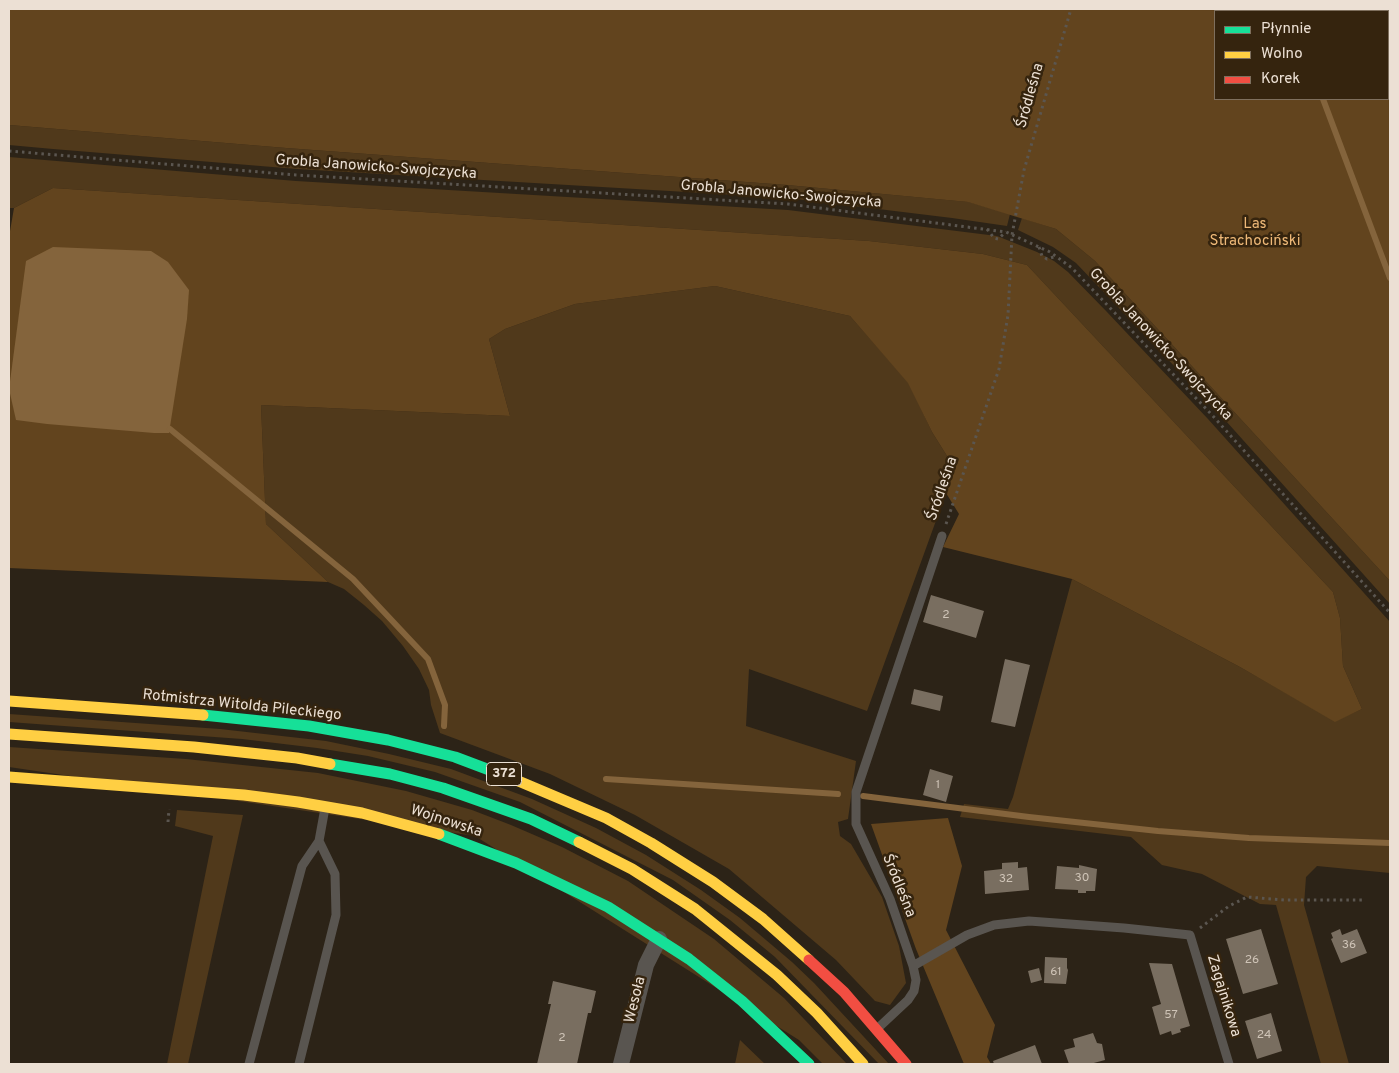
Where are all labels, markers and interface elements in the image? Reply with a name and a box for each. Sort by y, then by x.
legend [1214,10,1389,100]
text: Płynnie [1261,20,1311,39]
text: Wolno [1261,45,1303,64]
street label: Śródleśna [1013,61,1049,131]
text: Korek [1261,70,1300,89]
street label: Grobla Janowicko-Swojczycka [275,152,477,184]
street label: Grobla Janowicko-Swojczycka [680,177,882,213]
park label: Las Strachociński [1210,216,1300,251]
street label: Grobla Janowicko-Swojczycka [1085,265,1235,425]
street label: Śródleśna [924,455,962,523]
house number: 2 [942,609,950,623]
street label: Rotmistrza Witolda Pileckiego [142,687,342,725]
road number: 372 [486,762,522,786]
house number: 1 [936,779,940,793]
street label: Wojnowska [408,802,484,842]
street label: Śródleśna [877,852,919,920]
house number: 30 [1075,872,1089,886]
house number: 32 [999,873,1013,887]
house number: 36 [1342,939,1356,953]
street label: Zagajnikowa [1202,953,1244,1039]
house number: 26 [1245,954,1259,968]
house number: 61 [1050,966,1062,980]
street label: Wesoła [622,975,650,1025]
house number: 57 [1164,1009,1178,1023]
house number: 24 [1257,1029,1271,1043]
house number: 2 [558,1032,566,1046]

